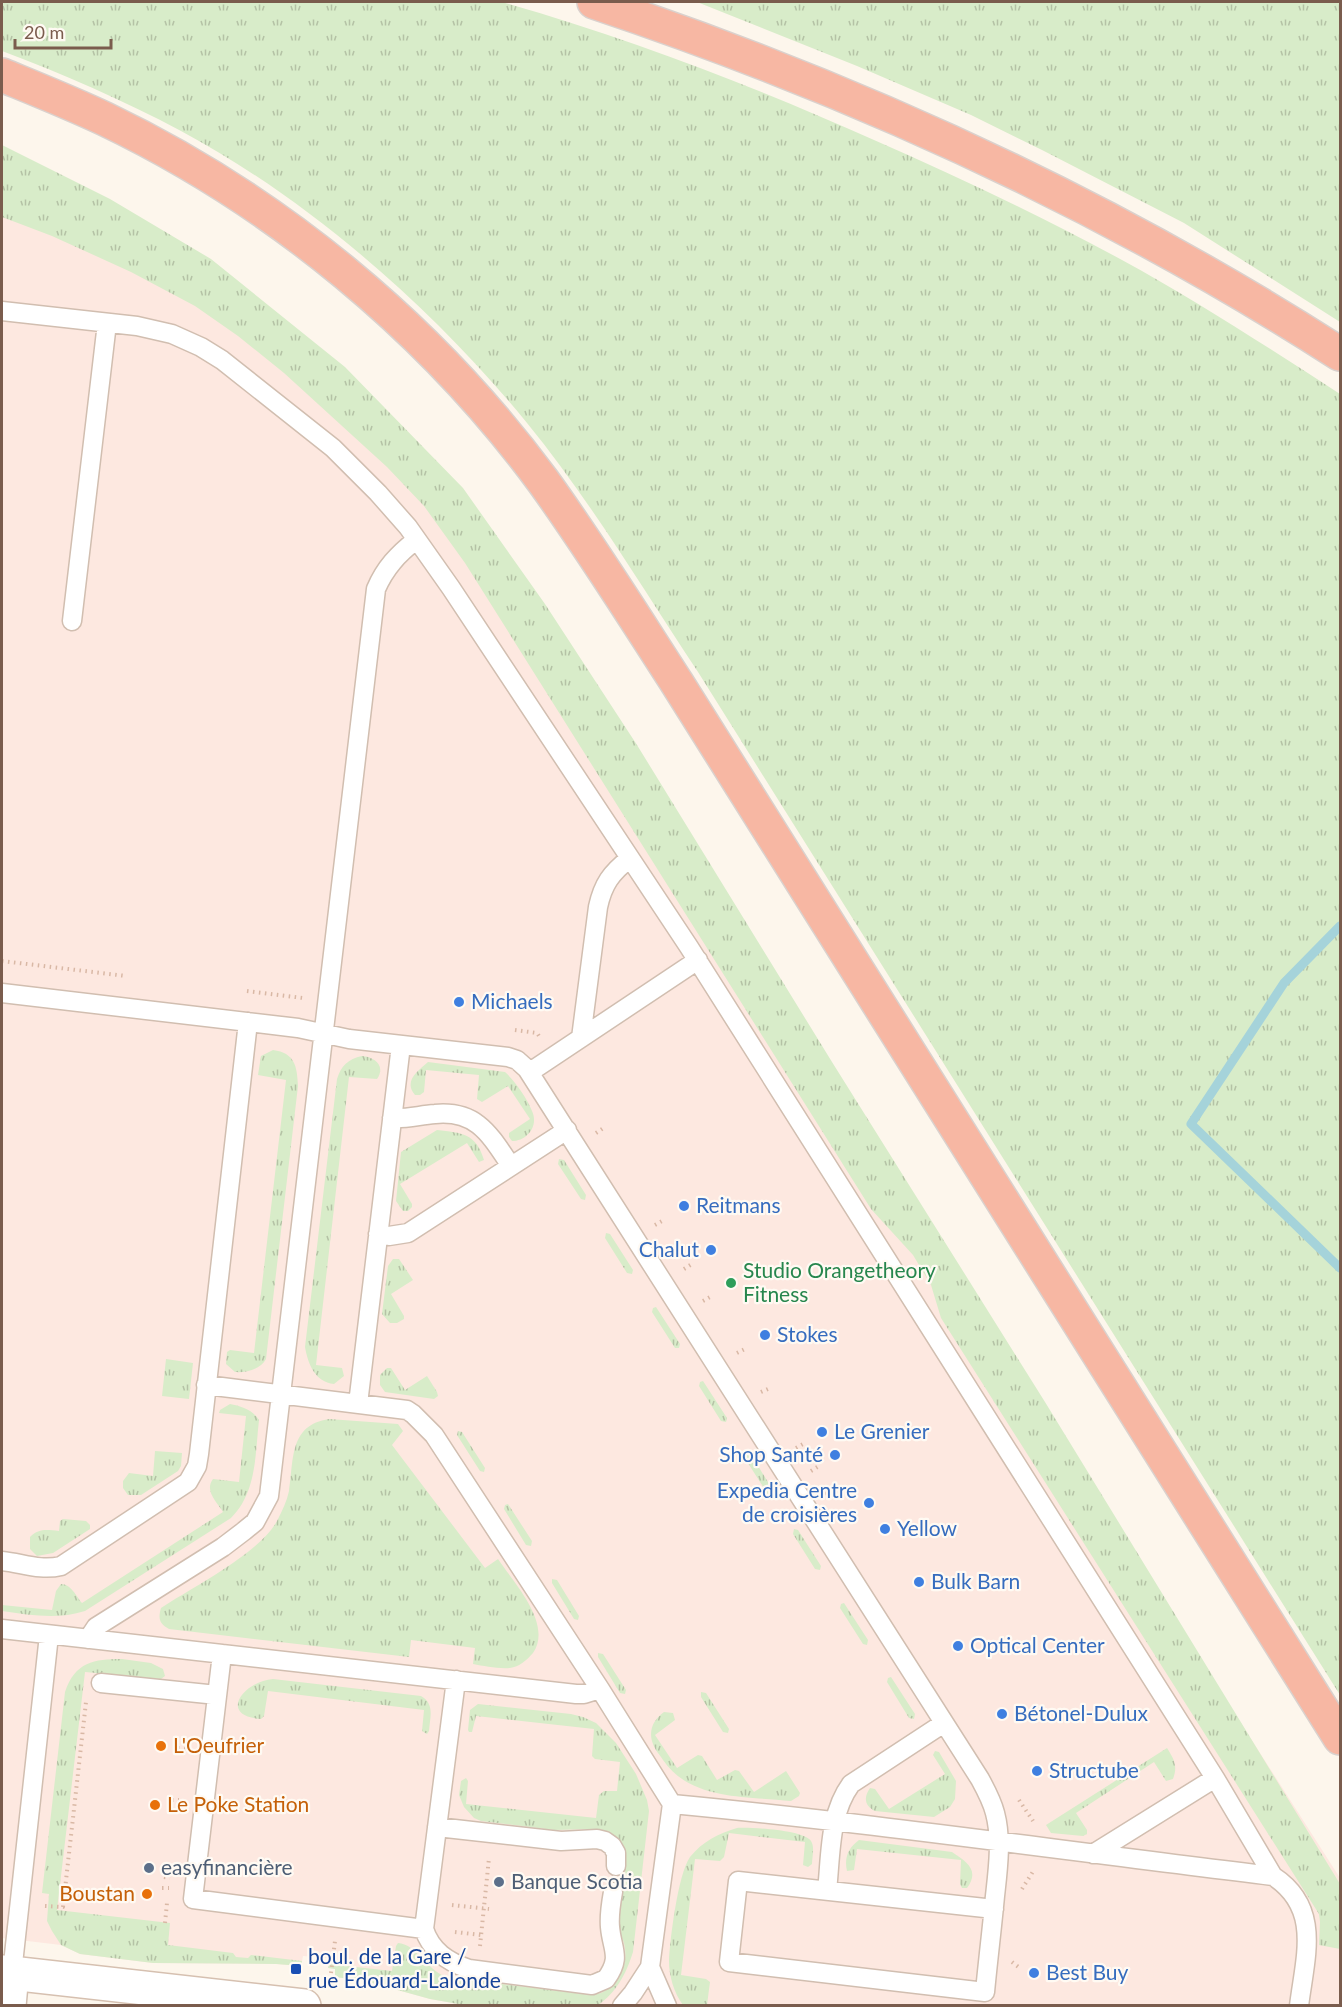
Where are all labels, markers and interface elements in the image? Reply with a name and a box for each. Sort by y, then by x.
scale bar [15,12,111,50]
text: 20 m [24,21,64,43]
place label: Michaels [471,988,553,1013]
marker: Michaels [452,995,466,1009]
place label: Reitmans [696,1192,781,1217]
marker: Reitmans [677,1199,691,1213]
place label: Chalut [639,1236,699,1261]
marker: Chalut [704,1243,718,1257]
place label: Studio Orangetheory Fitness [743,1257,936,1306]
marker: Studio Orangetheory Fitness [724,1276,738,1290]
place label: Stokes [777,1321,838,1346]
marker: Stokes [758,1328,772,1342]
place label: Le Grenier [834,1418,930,1443]
marker: Le Grenier [815,1425,829,1439]
place label: Shop Santé [719,1441,823,1466]
marker: Shop Santé [828,1448,842,1462]
place label: Expedia Centre de croisières [717,1477,857,1526]
marker: Expedia Centre de croisières [862,1496,876,1510]
place label: Yellow [897,1515,958,1540]
marker: Yellow [878,1522,892,1536]
place label: Bulk Barn [931,1568,1020,1593]
marker: Bulk Barn [912,1575,926,1589]
place label: Optical Center [970,1632,1105,1657]
marker: Optical Center [951,1639,965,1653]
place label: Bétonel-Dulux [1014,1700,1149,1725]
marker: Bétonel-Dulux [995,1707,1009,1721]
place label: L'Oeufrier [173,1732,265,1757]
marker: L'Oeufrier [154,1739,168,1753]
place label: Structube [1049,1757,1139,1782]
marker: Structube [1030,1764,1044,1778]
place label: Le Poke Station [167,1791,309,1816]
marker: Le Poke Station [148,1798,162,1812]
place label: easyfinancière [161,1854,293,1879]
marker: easyfinancière [142,1861,156,1875]
place label: Banque Scotia [511,1868,643,1893]
marker: Banque Scotia [492,1875,506,1889]
place label: Boustan [59,1880,135,1905]
marker: Boustan [140,1887,154,1901]
place label: boul. de la Gare / rue Édouard-Lalonde [308,1943,501,1992]
place label: Best Buy [1046,1959,1129,1984]
marker: boul. de la Gare / rue Édouard-Lalonde [289,1962,303,1976]
marker: Best Buy [1027,1966,1041,1980]

